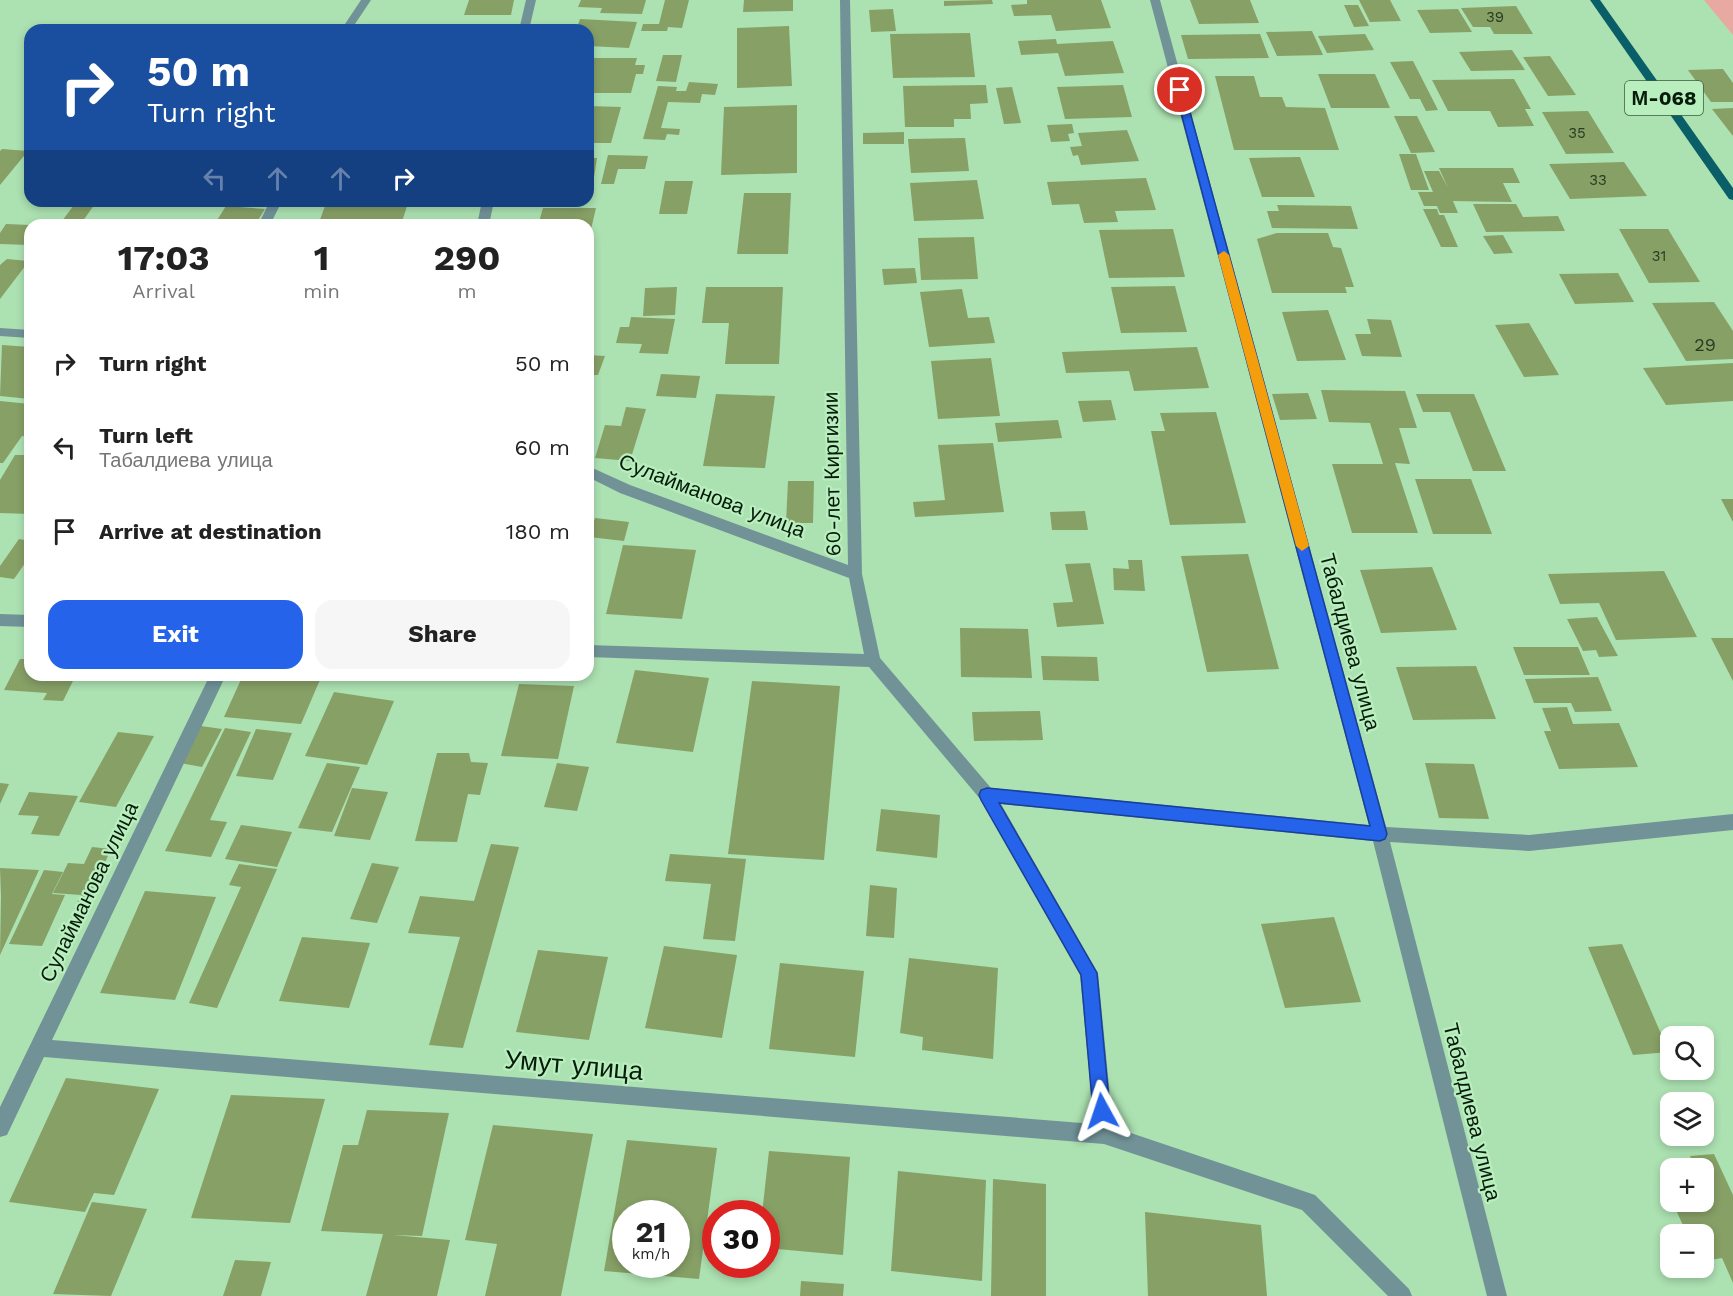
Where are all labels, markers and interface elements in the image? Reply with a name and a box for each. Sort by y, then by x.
house number: 39 [1486,8,1504,26]
text: 50 m [147,47,250,96]
icon: right [48,48,126,126]
pin [1154,64,1205,115]
icon: arrive [1163,73,1196,106]
road number: М-068 [1625,81,1703,115]
text: Turn right [147,97,276,129]
house number: 35 [1568,124,1586,142]
icon: left [198,162,231,195]
icon: ahead [261,162,294,195]
icon: ahead [324,162,357,195]
icon: right [387,162,420,195]
house number: 33 [1589,171,1607,189]
text: 17:03 [118,237,210,279]
text: 1 [314,237,329,279]
text: 290 [434,237,500,279]
house number: 31 [1652,247,1666,265]
text: Arrival [132,279,195,303]
text: min [303,279,340,303]
text: m [457,279,476,303]
house number: 29 [1694,334,1716,355]
icon: right [48,347,81,380]
text: Turn right [99,351,206,376]
text: 50 m [515,351,570,376]
street label: 60-лет Киргизии [818,391,845,557]
text: Turn left [99,423,193,448]
icon: left [48,431,81,464]
text: 60 m [514,435,570,460]
text: Табалдиева улица [99,448,273,472]
street label: Сулайманова улица [615,448,809,543]
icon: arrive [48,515,81,548]
text: Arrive at destination [99,519,322,544]
text: 180 m [506,519,570,544]
street label: Табалдиева улица [1315,551,1386,733]
button: Exit [48,600,303,669]
button: Share [315,600,570,669]
street label: Сулайманова улица [34,797,143,986]
street label: Табалдиева улица [1438,1020,1507,1204]
map controls [1660,1026,1714,1278]
button: search [1660,1026,1714,1080]
street label: Умут улица [504,1044,645,1086]
position arrow [1070,1079,1134,1143]
button: layers [1660,1092,1714,1146]
button: + [1660,1158,1714,1212]
speed limit sign: 30 [702,1200,780,1278]
text: 21 [636,1214,666,1249]
button: − [1660,1224,1714,1278]
text: km/h [632,1245,670,1263]

